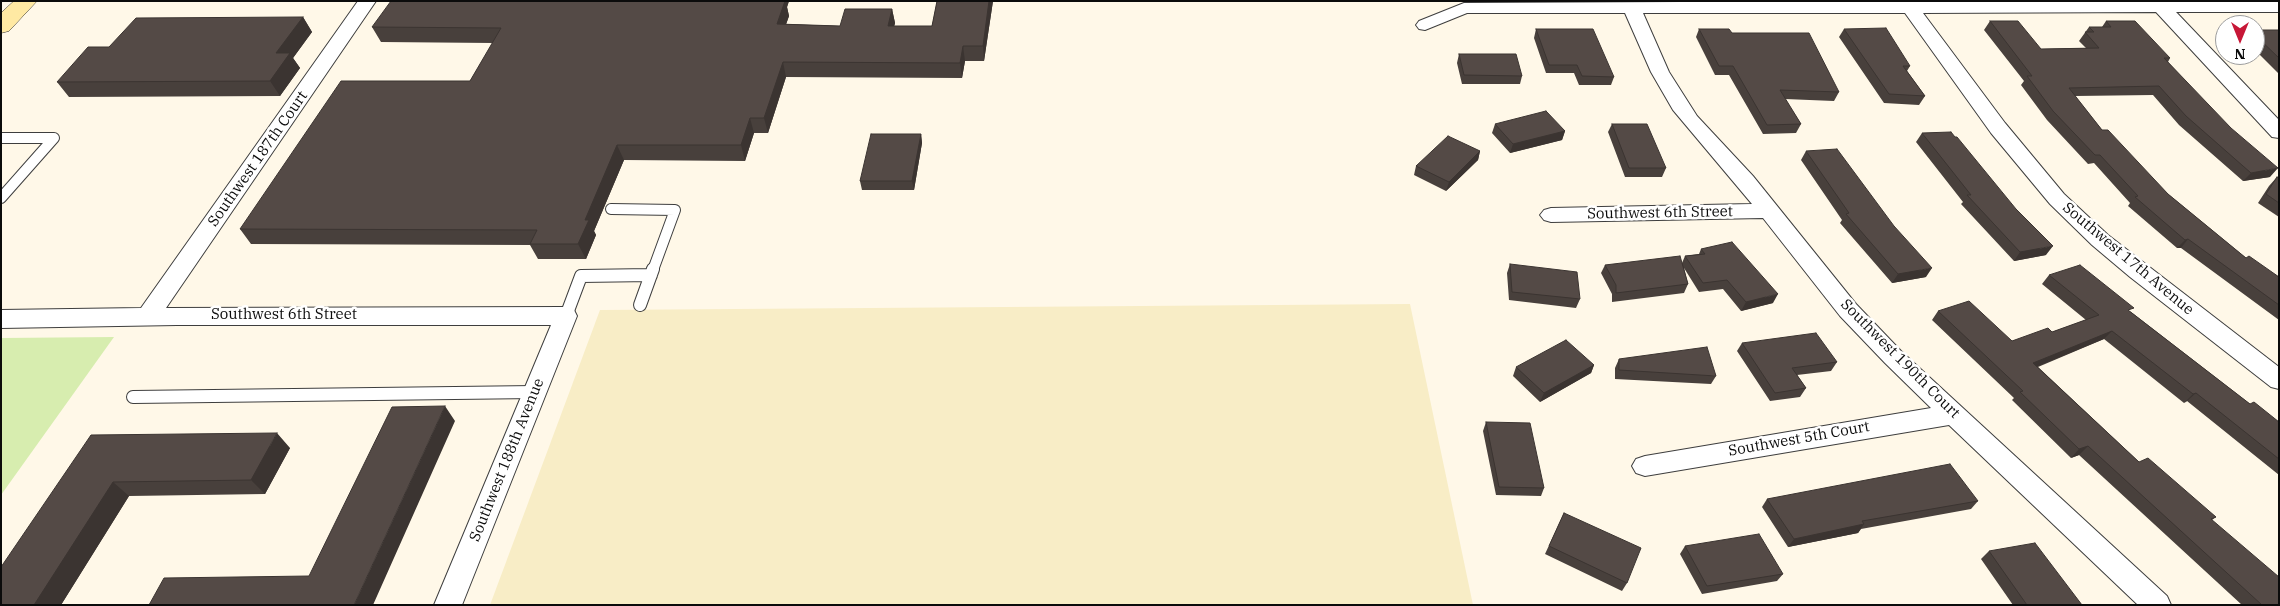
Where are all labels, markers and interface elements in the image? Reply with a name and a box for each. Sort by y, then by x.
north arrow [2215,15,2265,65]
text: N [2234,45,2246,63]
street label: Southwest 187th Court [204,88,312,230]
street label: Southwest 17th Avenue [2059,199,2197,319]
street label: Southwest 6th Street [1587,203,1733,223]
street label: Southwest 190th Court [1837,296,1963,422]
street label: Southwest 6th Street [211,306,357,324]
street label: Southwest 188th Avenue [466,376,548,544]
street label: Southwest 5th Court [1727,418,1871,460]

